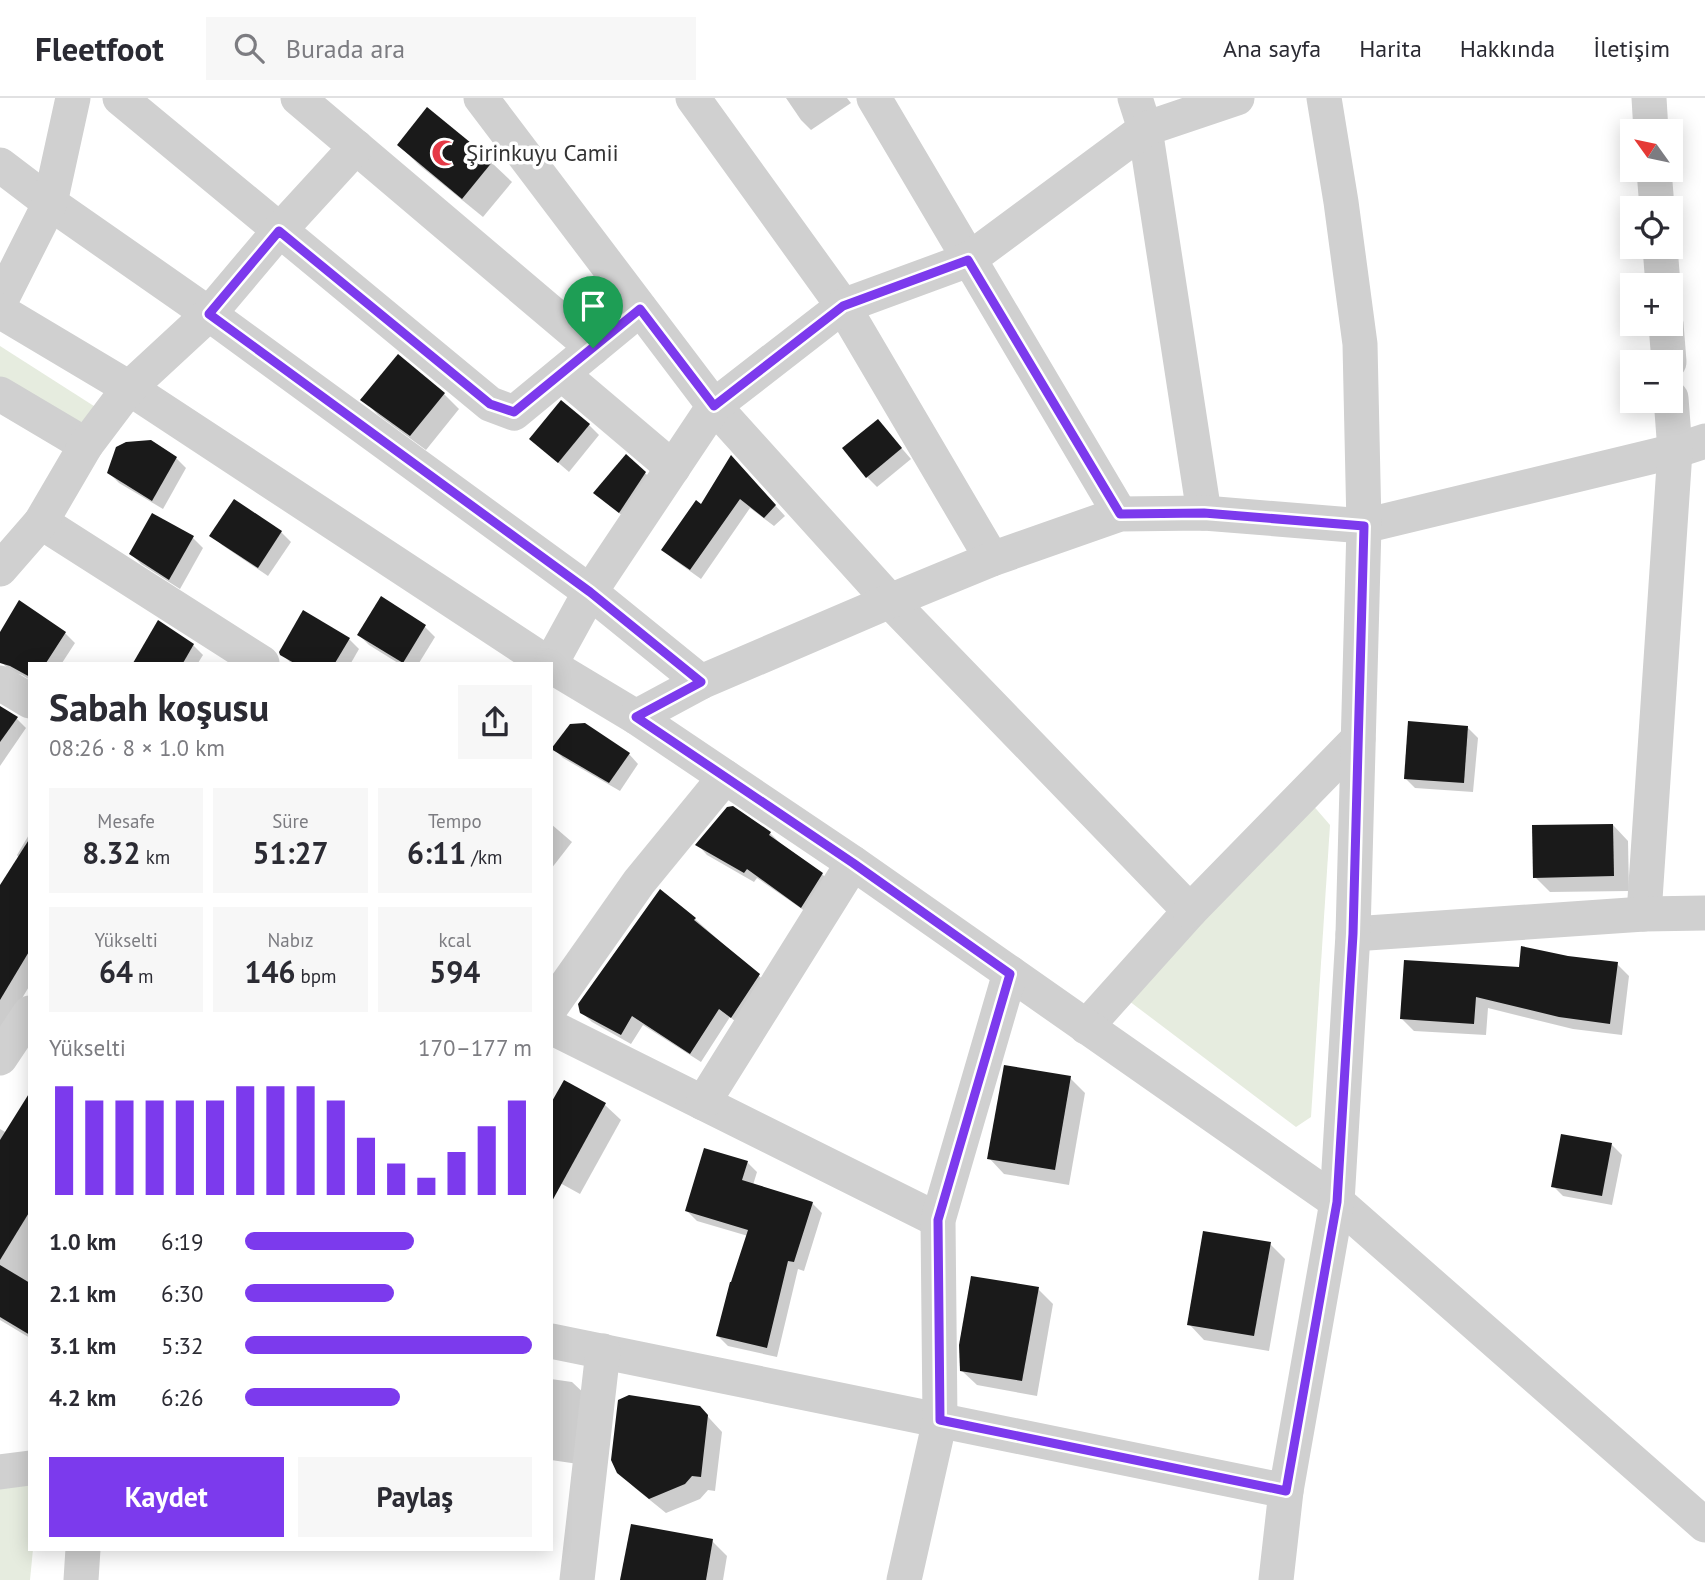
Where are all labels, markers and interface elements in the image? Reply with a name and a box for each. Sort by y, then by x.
search box [206,17,696,80]
text: Fleetfoot [35,27,164,70]
icon: search [230,29,268,67]
text: Burada ara [286,32,405,65]
text: Ana sayfa [1223,33,1321,64]
text: Harita [1359,33,1422,64]
text: Hakkında [1460,33,1555,64]
text: İletişim [1593,33,1670,64]
north arrow [1620,119,1684,182]
map controls [1620,119,1683,413]
mosque icon: Şirinkuyu Camii [430,138,460,168]
place label: Şirinkuyu Camii [466,138,619,167]
button: locate [1620,196,1683,259]
button: + [1620,273,1683,336]
pin [563,276,623,348]
icon: arrive [574,287,612,325]
button: − [1620,350,1683,413]
text: Sabah koşusu [49,682,269,731]
button: share [458,685,532,759]
text: 08:26 · 8 × 1.0 km [49,733,225,762]
text: Mesafe [97,809,155,833]
text: Süre [272,809,309,833]
text: Tempo [428,809,482,833]
text: 8.32 [82,833,141,872]
text: 51:27 [252,833,329,872]
text: 6:11 [407,833,466,872]
text: km [141,845,170,869]
text: /km [466,845,503,869]
text: Yükselti [94,928,158,952]
text: Nabız [267,928,314,952]
text: kcal [439,928,471,952]
text: 64 [99,952,133,991]
text: 146 [244,952,295,991]
text: 594 [429,952,480,991]
text: m [133,964,153,988]
text: bpm [295,964,337,988]
text: Yükselti [49,1033,126,1062]
text: 170–177 m [418,1033,532,1062]
text: 1.0 km [49,1227,116,1256]
text: 6:19 [161,1227,204,1256]
text: 2.1 km [49,1279,116,1308]
text: 6:30 [161,1279,204,1308]
text: 3.1 km [49,1331,116,1360]
text: 5:32 [161,1331,204,1360]
text: 4.2 km [49,1383,116,1412]
text: 6:26 [161,1383,204,1412]
button: Kaydet [49,1457,284,1537]
button: Paylaş [298,1457,532,1537]

